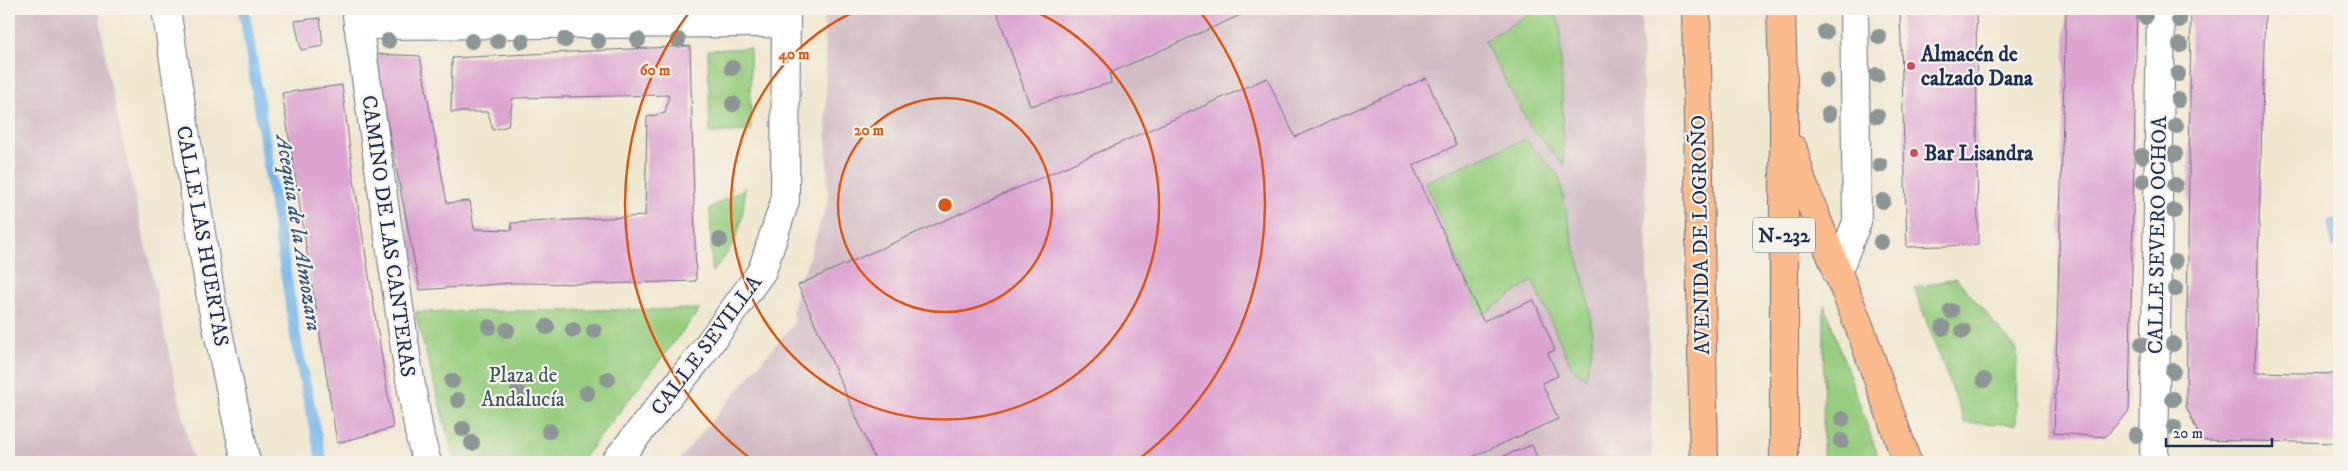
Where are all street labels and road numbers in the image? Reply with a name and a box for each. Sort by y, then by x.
street label: CAMINO DE LAS CANTERAS [355,94,421,379]
street label: AVENIDA DE LOGROÑO [1684,115,1716,355]
street label: CALLE SEVERO OCHOA [2143,115,2173,354]
street label: CALLE LAS HUERTAS [170,124,234,349]
road number: N-232 [1753,218,1815,252]
street label: CALLE SEVILLA [646,270,768,421]

